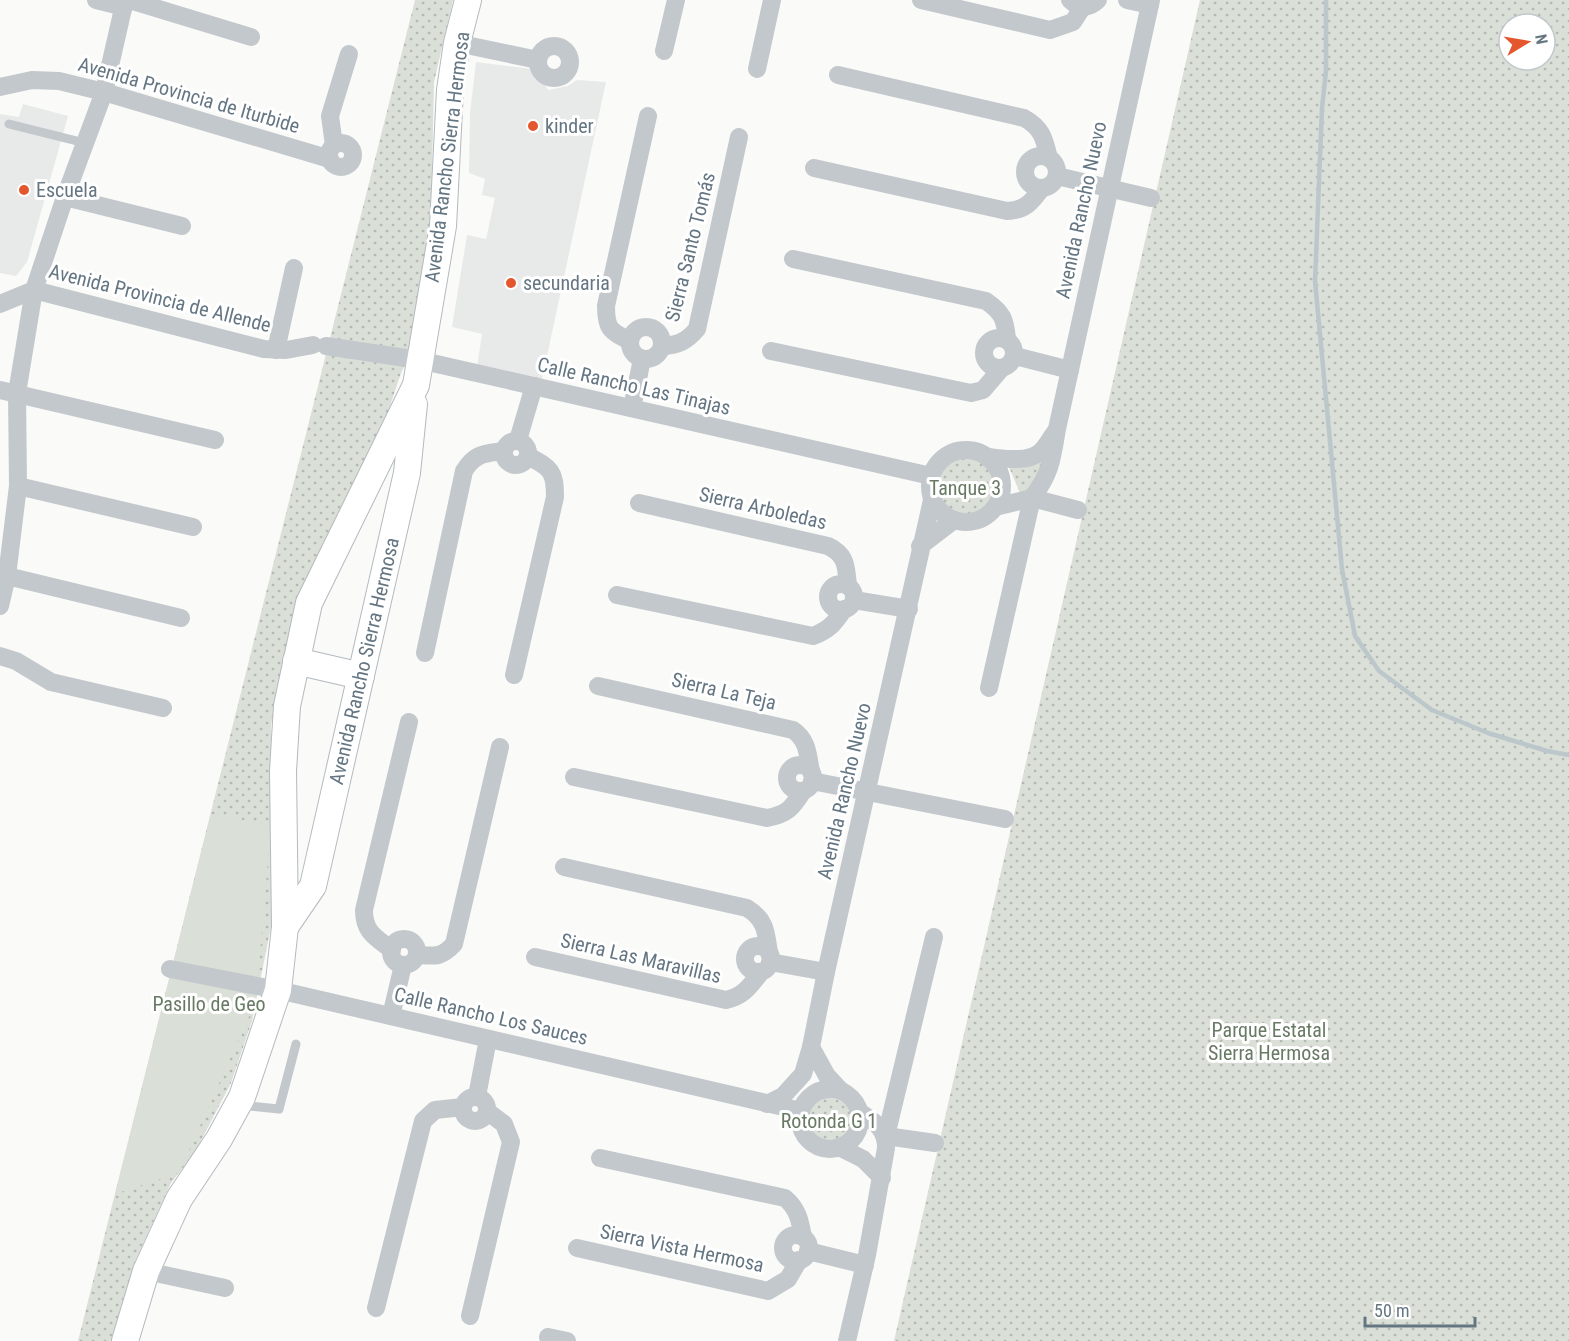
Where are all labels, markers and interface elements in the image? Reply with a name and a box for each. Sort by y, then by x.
north arrow [1497,12,1557,72]
street label: Avenida Rancho Sierra Hermosa [420,30,474,284]
text: N [1531,33,1551,46]
street label: Avenida Provincia de Iturbide [76,52,302,138]
place label: kinder [545,114,594,138]
marker: kinder [526,119,540,133]
street label: Avenida Rancho Nuevo [1051,119,1111,301]
street label: Sierra Santo Tomás [660,170,720,324]
place label: Escuela [36,178,98,202]
marker: Escuela [17,183,31,197]
street label: Avenida Provincia de Allende [47,259,273,337]
place label: secundaria [523,271,610,295]
marker: secundaria [504,276,518,290]
street label: Calle Rancho Las Tinajas [535,352,733,420]
park label: Tanque 3 [929,476,1001,500]
street label: Sierra Arboledas [697,482,829,534]
street label: Avenida Rancho Sierra Hermosa [324,535,404,787]
street label: Sierra La Teja [669,667,779,715]
street label: Avenida Rancho Nuevo [812,700,876,882]
street label: Sierra Las Maravillas [558,928,724,988]
street label: Calle Rancho Los Sauces [392,982,590,1050]
park label: Pasillo de Geo [152,992,266,1016]
park label: Parque Estatal Sierra Hermosa [1208,1018,1330,1065]
park label: Rotonda G 1 [781,1109,877,1133]
street label: Sierra Vista Hermosa [598,1219,766,1277]
scale bar [1365,1290,1474,1328]
text: 50 m [1374,1300,1409,1321]

